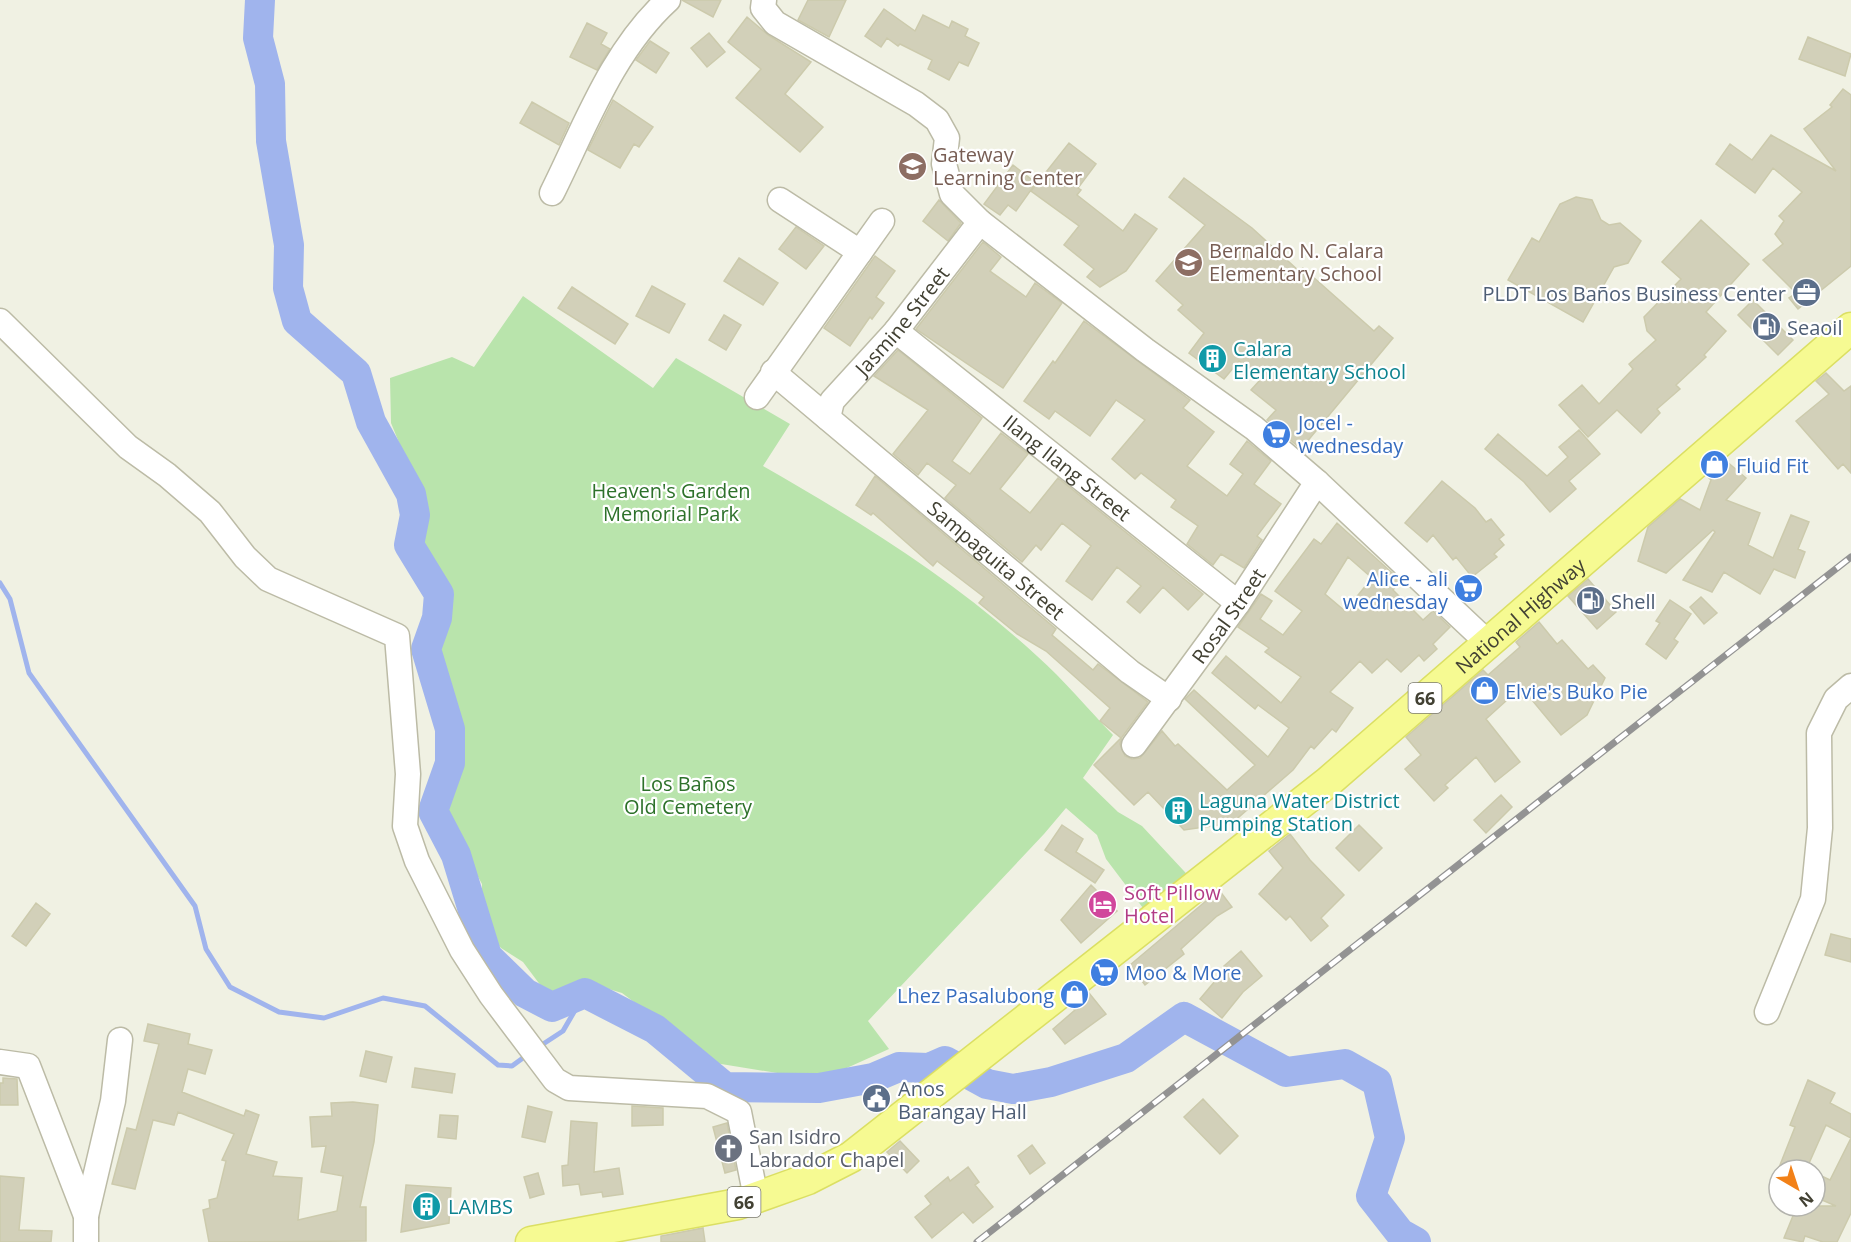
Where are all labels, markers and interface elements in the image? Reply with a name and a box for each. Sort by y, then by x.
place label: Gateway Learning Center [933,141,1082,191]
school or university icon: Gateway Learning Center [896,150,928,182]
place label: Bernaldo N. Calara Elementary School [1209,237,1384,287]
school or university icon: Bernaldo N. Calara Elementary School [1172,246,1204,278]
street label: Jasmine Street [847,260,955,382]
office icon: PLDT Los Baños Business Center [1791,277,1823,309]
place label: PLDT Los Baños Business Center [1482,280,1786,307]
fuel station icon: Seaoil [1750,311,1782,343]
place label: Seaoil [1787,314,1842,341]
place label: Calara Elementary School [1233,335,1406,385]
building icon: Calara Elementary School [1196,343,1228,375]
street label: Ilang Ilang Street [998,408,1137,526]
place label: Jocel - wednesday [1296,409,1404,459]
supermarket icon: Jocel - wednesday [1261,418,1293,450]
shop icon: Fluid Fit [1699,449,1731,481]
place label: Fluid Fit [1736,452,1809,479]
park label: Heaven's Garden Memorial Park [591,477,751,527]
street label: Sampaguita Street [922,494,1071,625]
street label: National Highway [1449,551,1591,679]
street label: Rosal Street [1185,562,1271,669]
place label: Alice - ali wednesday [1343,565,1449,615]
supermarket icon: Alice - ali wednesday [1453,573,1485,605]
fuel station icon: Shell [1574,585,1606,617]
place label: Shell [1611,588,1656,615]
shop icon: Elvie's Buko Pie [1468,675,1500,707]
place label: Elvie's Buko Pie [1505,678,1648,705]
road number: 66 [1408,683,1442,713]
park label: Los Baños Old Cemetery [624,770,753,820]
place label: Laguna Water District Pumping Station [1199,787,1400,837]
building icon: Laguna Water District Pumping Station [1162,795,1194,827]
place label: Soft Pillow Hotel [1124,879,1221,929]
hotel icon: Soft Pillow Hotel [1087,888,1119,920]
supermarket icon: Moo & More [1088,956,1120,988]
place label: Moo & More [1125,959,1241,986]
shop icon: Lhez Pasalubong [1059,979,1091,1011]
place label: Lhez Pasalubong [897,982,1054,1009]
place label: Anos Barangay Hall [898,1075,1027,1125]
public building icon: Anos Barangay Hall [861,1083,893,1115]
place label: San Isidro Labrador Chapel [749,1123,904,1173]
church icon: San Isidro Labrador Chapel [712,1132,744,1164]
north arrow [1767,1158,1827,1218]
road number: 66 [728,1187,760,1217]
text: N [1794,1187,1818,1212]
building icon: LAMBS [411,1190,443,1222]
place label: LAMBS [448,1193,513,1220]

